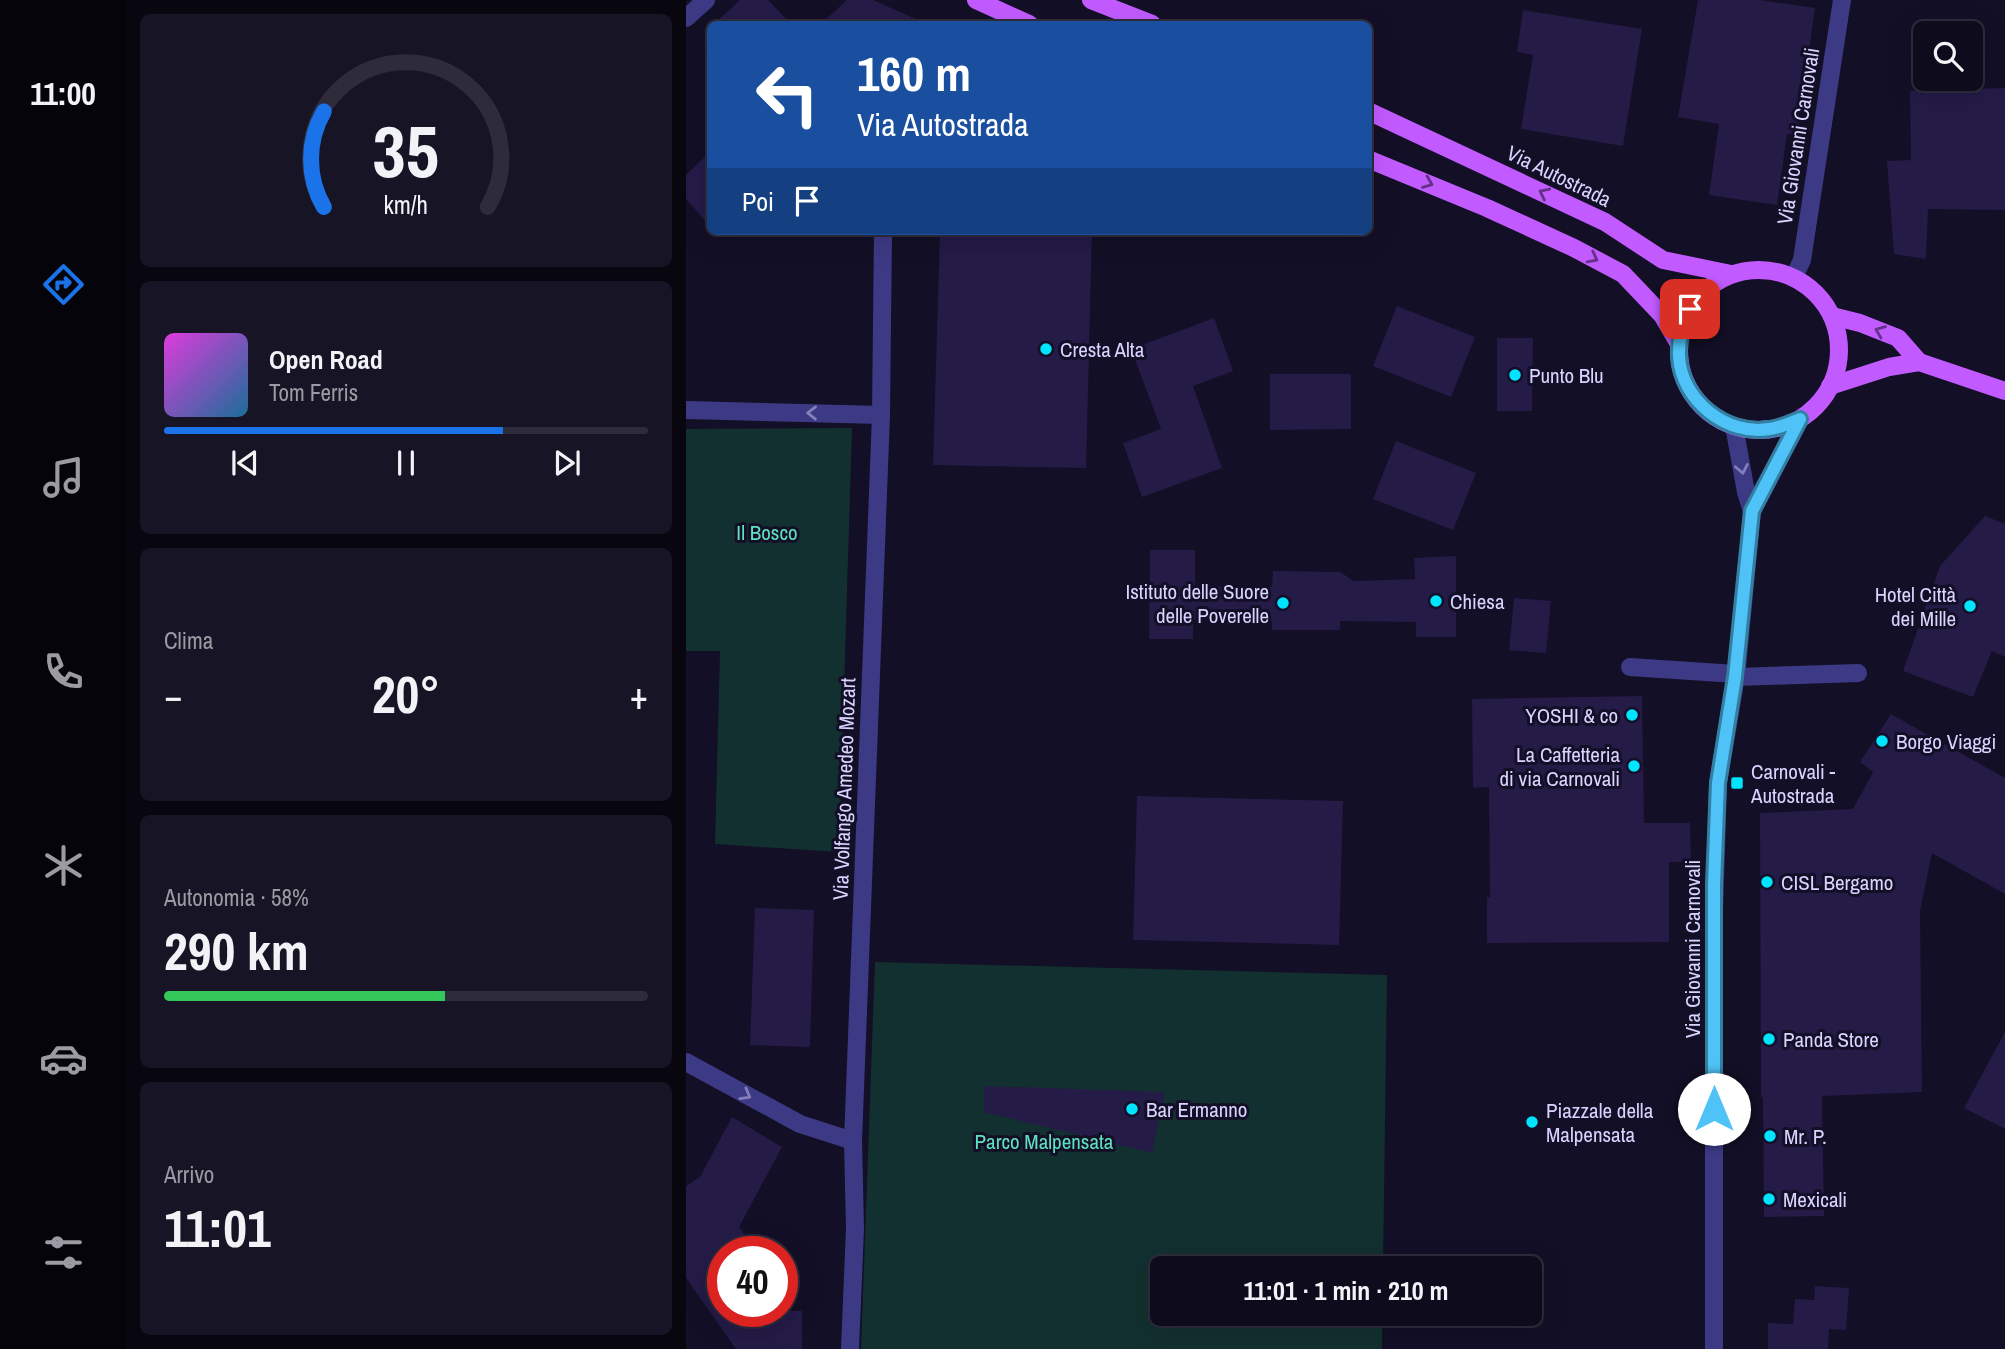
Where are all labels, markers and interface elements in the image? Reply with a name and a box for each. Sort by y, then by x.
map controls [1913,21,1983,91]
button: search [1913,21,1983,91]
text: 160 m [857,40,971,106]
street label: Via Giovanni Carnovali [1770,45,1826,227]
icon: left [742,49,833,140]
text: 11:00 [30,72,96,115]
text: 35 [373,102,439,200]
text: Via Autostrada [857,103,1029,146]
street label: Via Autostrada [1502,138,1616,214]
one-way arrow [1420,175,1433,189]
icon: arrive [788,182,826,220]
text: Poi [742,184,774,219]
text: km/h [384,187,428,221]
one-way arrow [1539,187,1551,201]
one-way arrow [1585,249,1598,263]
icon: directions [39,260,88,309]
pin [1660,279,1720,339]
icon: arrive [1671,290,1709,328]
one-way arrow [1875,325,1887,339]
place label: Cresta Alta [1060,335,1145,364]
marker: Cresta Alta [1038,341,1054,357]
text: Open Road [269,342,383,377]
place label: Punto Blu [1529,361,1604,390]
marker: Punto Blu [1507,367,1523,383]
text: Tom Ferris [269,377,358,408]
one-way arrow [807,406,818,421]
icon: previous [226,444,264,482]
icon: pause [387,444,425,482]
icon: next [548,444,586,482]
icon: music [39,453,88,502]
one-way arrow [1733,463,1748,475]
park label: Il Bosco [736,518,798,547]
place label: Istituto delle Suore delle Poverelle [1125,577,1269,630]
place label: Hotel Città dei Mille [1875,580,1956,633]
place label: Chiesa [1450,587,1505,616]
marker: Chiesa [1428,593,1444,609]
marker: Istituto delle Suore delle Poverelle [1275,595,1291,611]
marker: Hotel Città dei Mille [1962,598,1978,614]
text: Clima [164,625,213,656]
icon: phone [39,647,88,696]
text: 20° [372,659,440,729]
text: − [164,670,182,721]
text: + [630,670,648,721]
street label: Via Volfango Amedeo Mozart [826,677,862,901]
place label: YOSHI & co [1525,701,1618,730]
marker: YOSHI & co [1624,707,1640,723]
place label: Borgo Viaggi [1896,727,1996,756]
marker: Borgo Viaggi [1874,733,1890,749]
place label: La Caffetteria di via Carnovali [1499,740,1620,793]
place label: Carnovali - Autostrada [1750,757,1835,810]
marker: La Caffetteria di via Carnovali [1626,758,1642,774]
marker: Carnovali - Autostrada [1729,775,1745,791]
icon: climate [39,841,88,890]
street label: Via Giovanni Carnovali [1678,860,1707,1038]
place label: CISL Bergamo [1781,868,1893,897]
marker: CISL Bergamo [1759,874,1775,890]
text: Autonomia · 58% [164,882,309,913]
text: 290 km [164,916,309,986]
place label: Panda Store [1783,1025,1879,1054]
marker: Panda Store [1761,1031,1777,1047]
icon: car [39,1034,88,1083]
position arrow [1677,1072,1751,1146]
one-way arrow [739,1086,751,1100]
place label: Bar Ermanno [1146,1095,1247,1124]
place label: Piazzale della Malpensata [1546,1096,1654,1149]
marker: Bar Ermanno [1124,1101,1140,1117]
marker: Piazzale della Malpensata [1524,1114,1540,1130]
place label: Mr. P. [1784,1122,1827,1151]
park label: Parco Malpensata [975,1127,1114,1156]
marker: Mr. P. [1762,1128,1778,1144]
text: Arrivo [164,1159,214,1190]
place label: Mexicali [1783,1185,1847,1214]
marker: Mexicali [1761,1191,1777,1207]
text: 11:01 [164,1193,271,1263]
icon: filters [39,1228,88,1277]
speed limit sign: 40 [707,1236,798,1327]
text: 11:01 · 1 min · 210 m [1243,1273,1449,1308]

